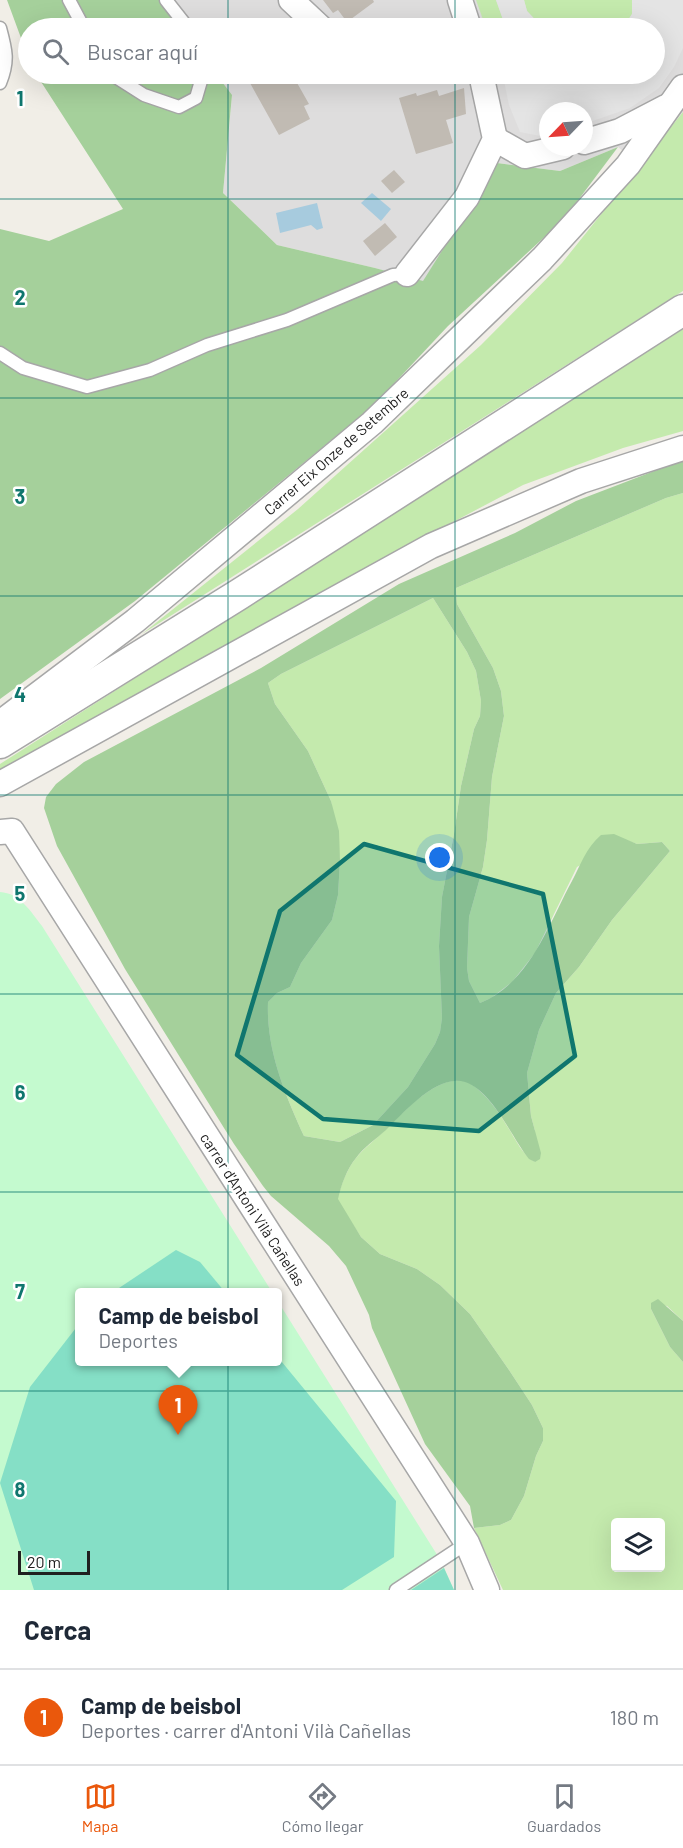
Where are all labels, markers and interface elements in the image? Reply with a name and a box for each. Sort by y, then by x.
search box [18,18,665,84]
icon: search [39,35,72,68]
text: Buscar aquí [87,38,198,64]
text: 1 [16,86,24,110]
north arrow [539,102,593,156]
text: 2 [14,285,26,309]
street label: Carrer Eix Onze de Setembre [260,383,412,519]
text: 3 [15,484,25,508]
text: 4 [14,682,26,706]
your location [425,843,454,872]
text: 5 [15,881,26,905]
text: 6 [15,1080,26,1104]
street label: carrer d'Antoni Vilà Cañellas [197,1129,309,1289]
text: 7 [15,1279,25,1303]
popup [75,1288,282,1366]
text: Camp de beisbol [98,1302,259,1328]
text: Deportes [98,1328,178,1352]
pin: 1 [158,1386,198,1435]
text: 8 [15,1477,26,1501]
map controls [611,1518,665,1572]
button: layers [611,1518,665,1572]
scale bar [18,1548,90,1576]
text: 20 m [27,1552,61,1571]
text: Cerca [24,1614,91,1645]
text: Camp de beisbol [81,1692,241,1718]
text: 1 [40,1705,47,1729]
text: 180 m [610,1705,659,1729]
text: Deportes · carrer d'Antoni Vilà Cañellas [81,1718,411,1742]
tab: Mapa [82,1780,118,1835]
tab: Cómo llegar [282,1780,364,1835]
tab: Guardados [527,1780,601,1835]

